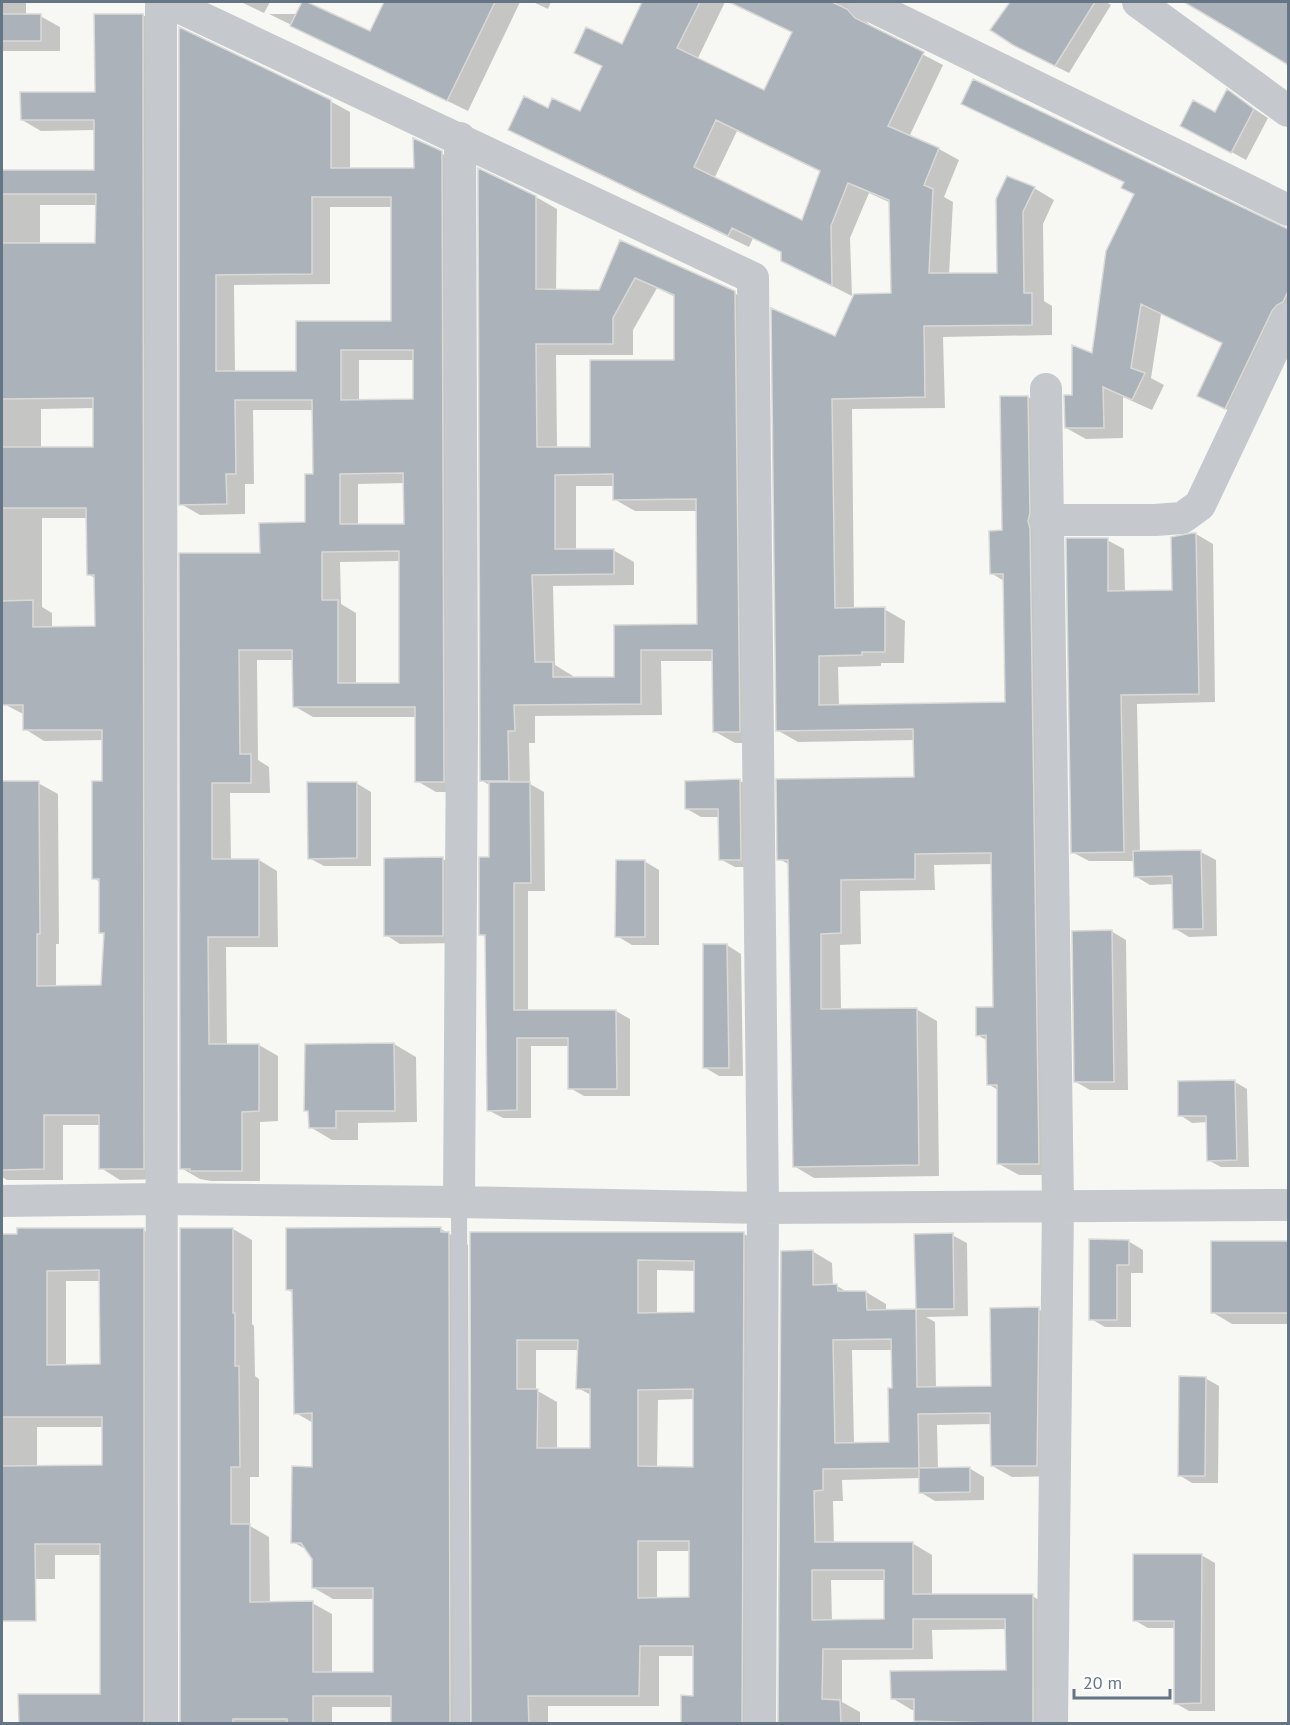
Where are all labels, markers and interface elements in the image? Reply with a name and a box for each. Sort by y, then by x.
scale bar [1074,1662,1170,1700]
text: 20 m [1083,1671,1122,1694]

